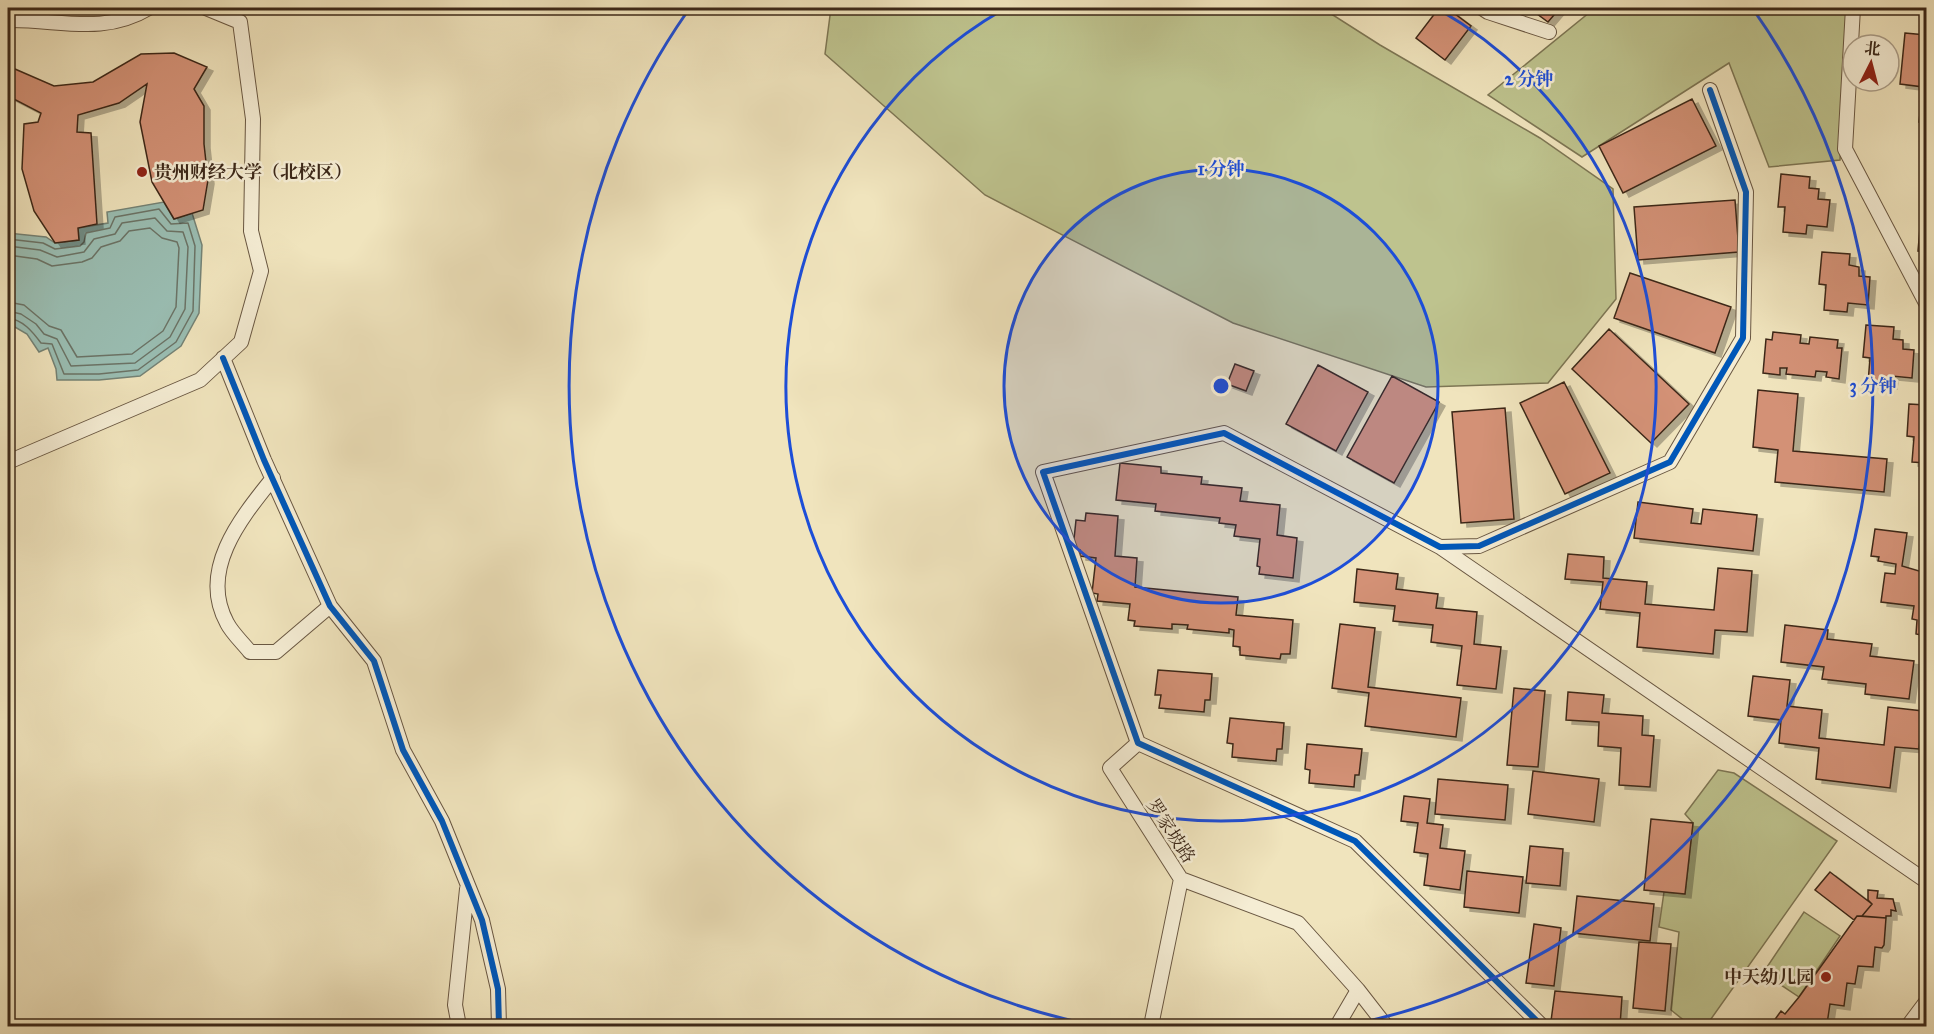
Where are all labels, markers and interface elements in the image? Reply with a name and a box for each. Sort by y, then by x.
north arrow [1841,33,1901,93]
text: 北 [1864,38,1881,59]
text: 2 分钟 [1505,68,1553,90]
text: 1 分钟 [1198,158,1245,180]
place label: 贵州财经大学（北校区） [154,161,352,183]
marker: 贵州财经大学（北校区） [135,165,149,179]
text: 3 分钟 [1849,375,1897,398]
centre of rings [1211,376,1231,396]
street label: 罗家坡路 [1142,795,1200,867]
place label: 中天幼儿园 [1724,966,1814,988]
marker: 中天幼儿园 [1819,970,1833,984]

